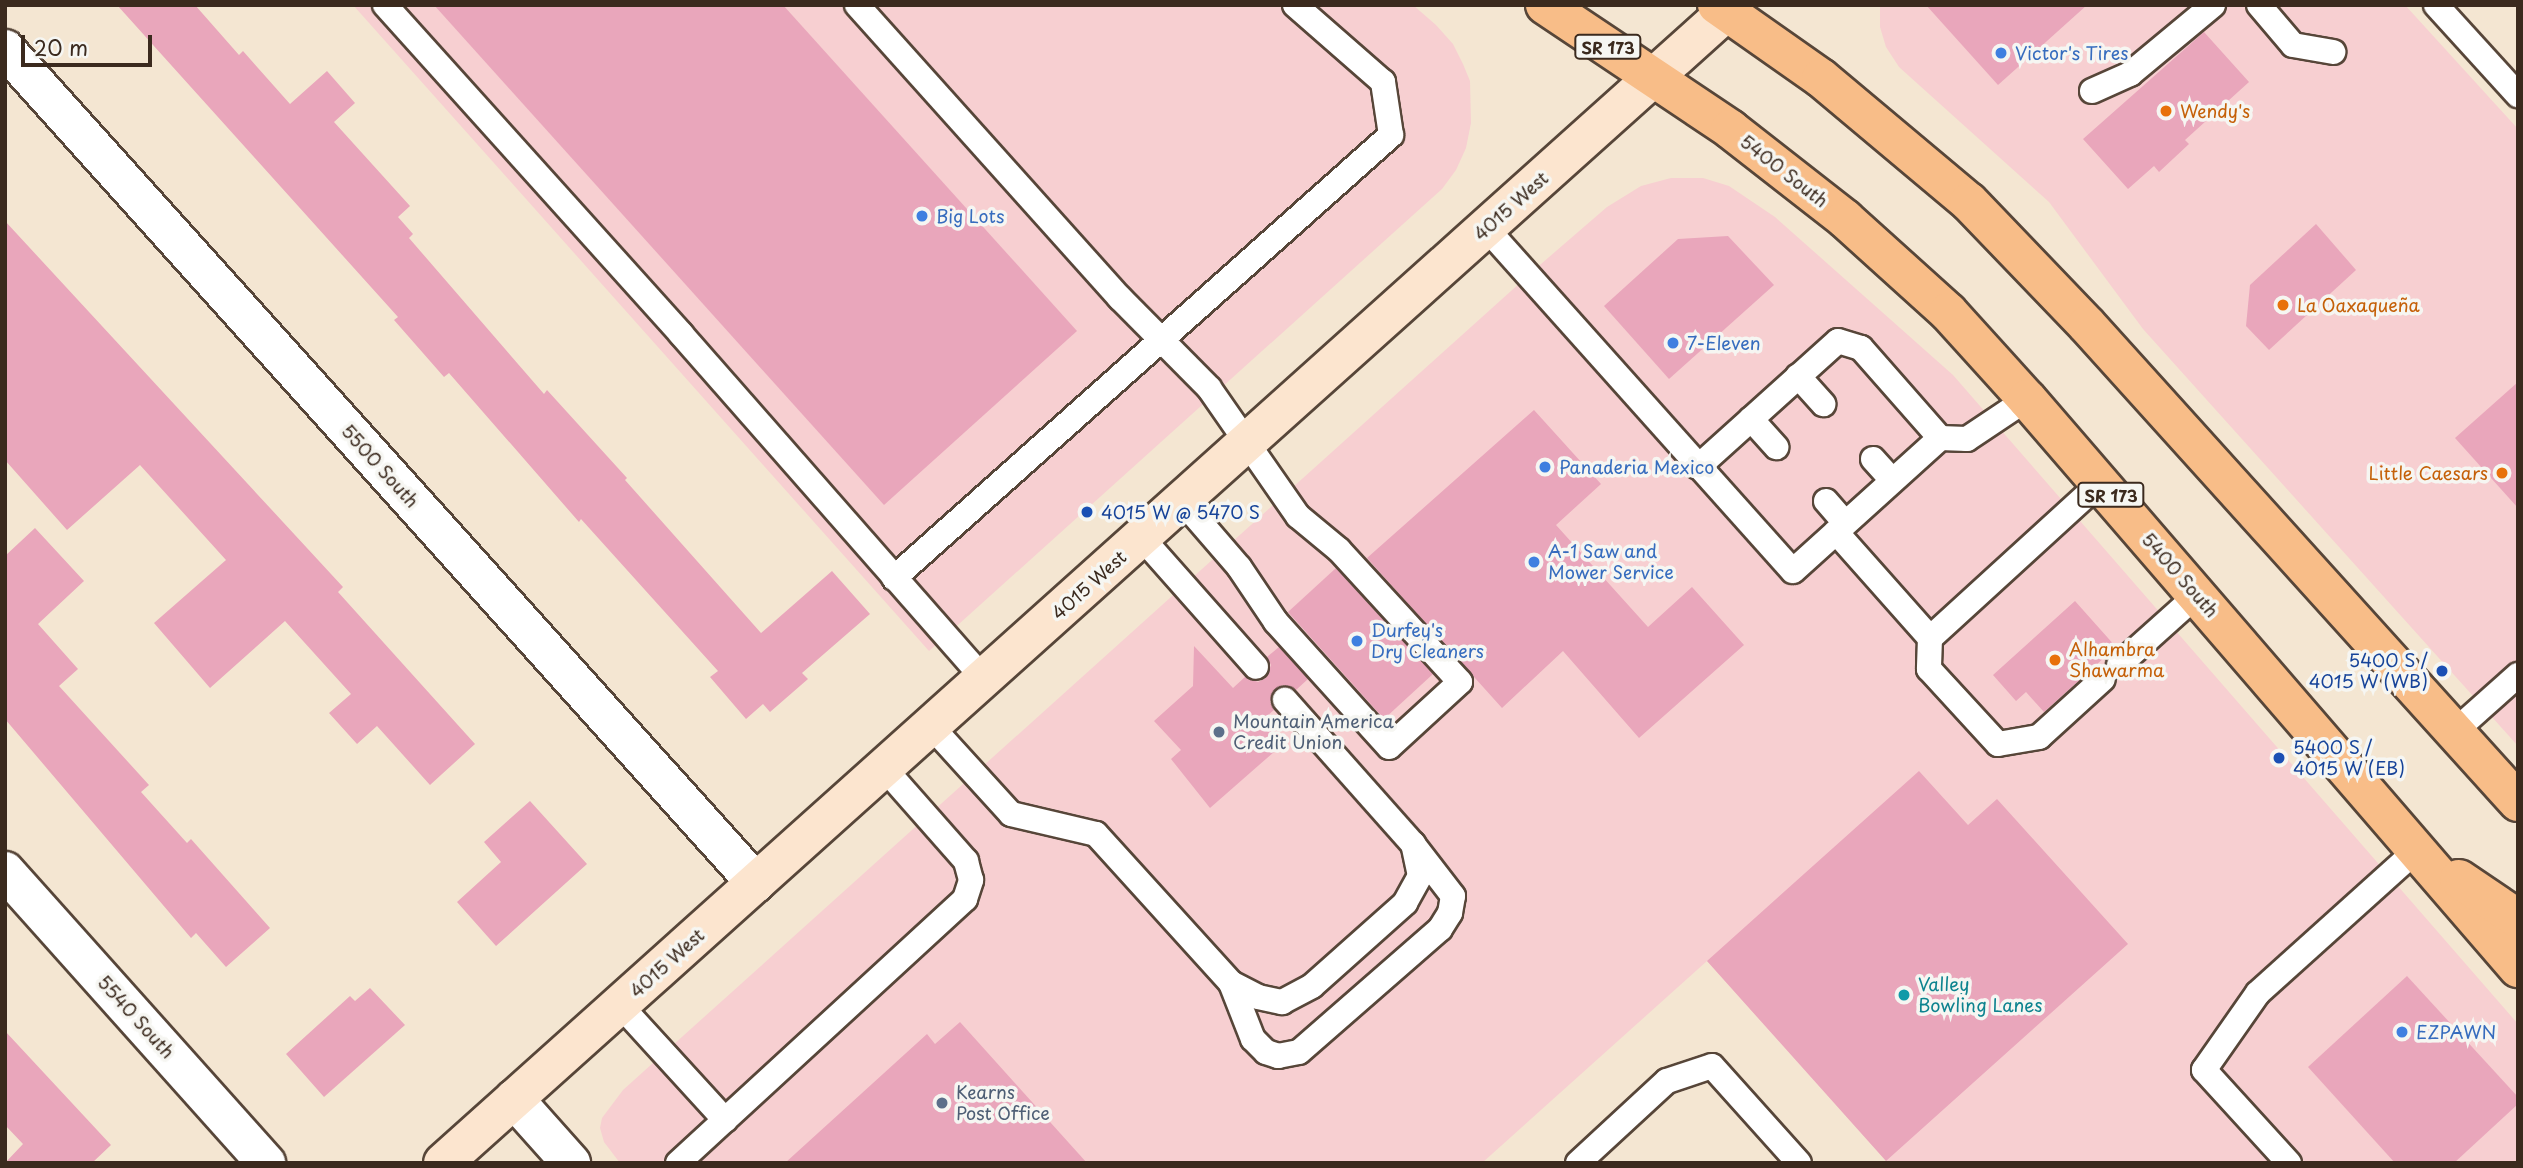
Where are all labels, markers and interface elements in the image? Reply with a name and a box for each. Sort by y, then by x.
scale bar [24,21,156,65]
text: 20 m [34,31,88,63]
road number: SR 173 [1573,34,1643,60]
place label: Victor's Tires [2015,42,2129,64]
marker: Victor's Tires [1993,45,2009,61]
place label: Wendy's [2180,100,2250,122]
marker: Wendy's [2158,103,2174,119]
street label: 5400 South [1736,130,1832,212]
street label: 4015 West [1469,167,1553,245]
place label: Big Lots [936,205,1004,227]
marker: Big Lots [914,208,930,224]
place label: La Oaxaqueña [2297,294,2422,316]
marker: La Oaxaqueña [2275,297,2291,313]
place label: 7-Eleven [1687,332,1761,354]
marker: 7-Eleven [1665,335,1681,351]
street label: 5500 South [337,420,423,512]
place label: Panaderia Mexico [1559,456,1714,478]
marker: Panaderia Mexico [1537,459,1553,475]
place label: Little Caesars [2368,462,2488,484]
marker: Little Caesars [2494,465,2510,481]
road number: SR 173 [2076,482,2146,508]
place label: 4015 W @ 5470 S [1101,501,1260,523]
marker: 4015 W @ 5470 S [1079,504,1095,520]
street label: 5400 South [2137,528,2223,622]
place label: A-1 Saw and Mower Service [1548,541,1673,584]
street label: 4015 West [1047,546,1131,624]
marker: A-1 Saw and Mower Service [1526,554,1542,570]
place label: Durfey's Dry Cleaners [1371,620,1486,662]
marker: Durfey's Dry Cleaners [1349,633,1365,649]
place label: Alhambra Shawarma [2069,639,2164,682]
place label: 5400 S / 4015 W (WB) [2309,650,2428,692]
marker: Alhambra Shawarma [2047,652,2063,668]
marker: 5400 S / 4015 W (WB) [2434,663,2450,679]
place label: Mountain America Credit Union [1233,711,1395,754]
marker: Mountain America Credit Union [1211,724,1227,740]
place label: 5400 S / 4015 W (EB) [2293,737,2405,780]
marker: 5400 S / 4015 W (EB) [2271,750,2287,766]
street label: 4015 West [625,924,709,1002]
street label: 5540 South [93,971,179,1063]
place label: Valley Bowling Lanes [1918,974,2042,1016]
marker: Valley Bowling Lanes [1896,987,1912,1003]
place label: EZPAWN [2416,1021,2496,1043]
marker: EZPAWN [2394,1024,2410,1040]
place label: Kearns Post Office [956,1082,1050,1124]
marker: Kearns Post Office [934,1095,950,1111]

